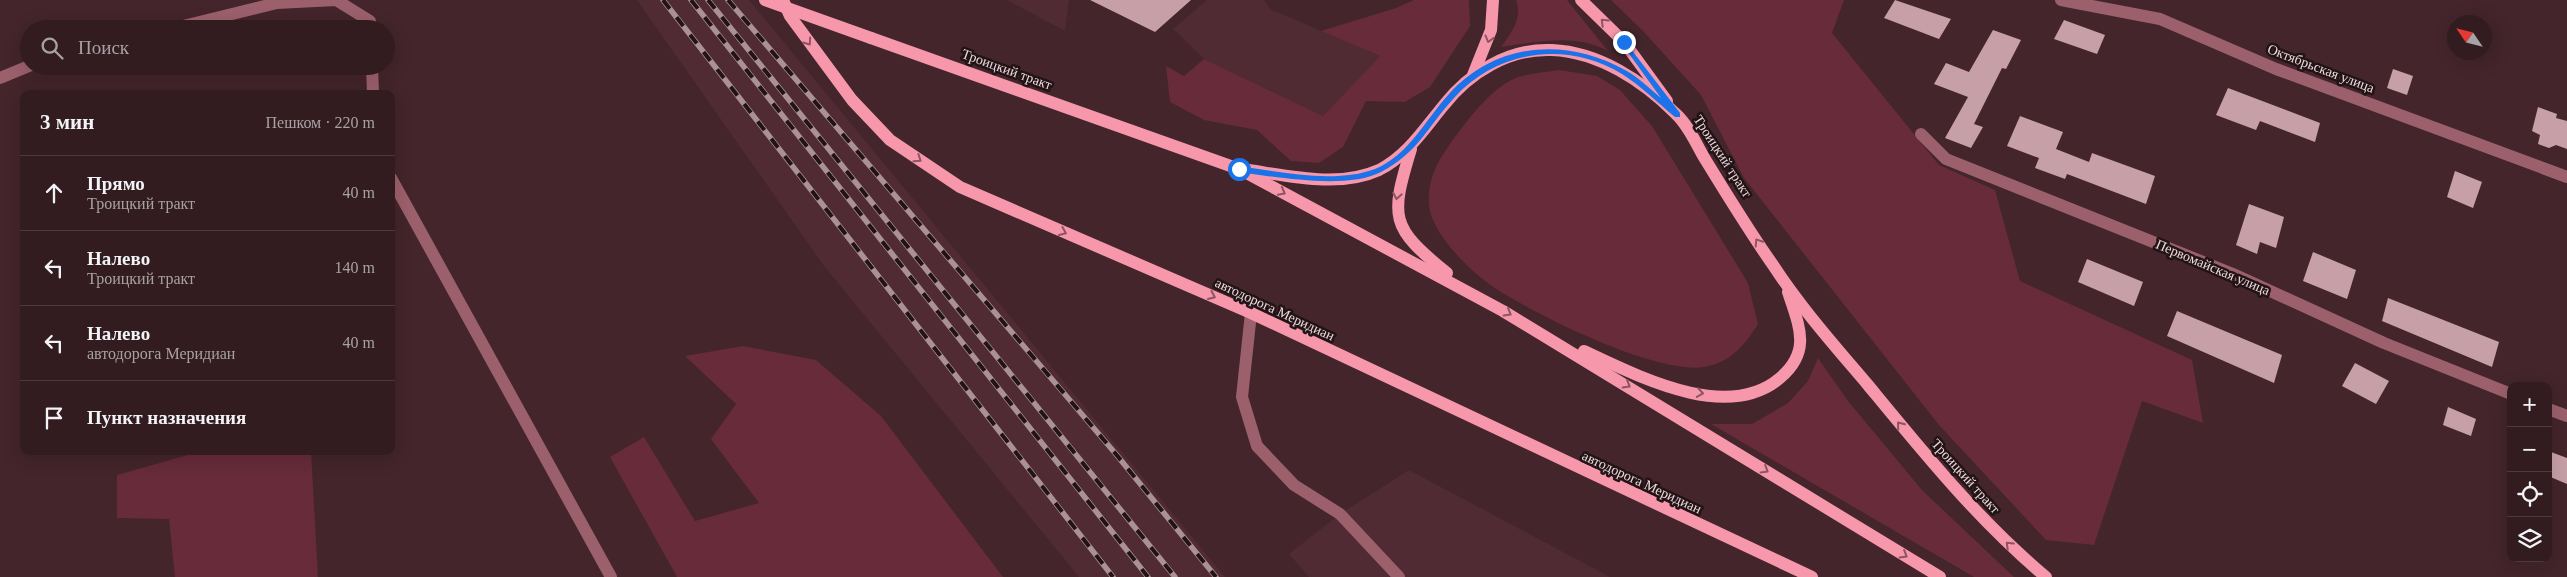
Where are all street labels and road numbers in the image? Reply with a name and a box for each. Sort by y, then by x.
street label: Октябрьская улица [2265,41,2377,96]
street label: Троицкий тракт [960,46,1054,93]
street label: Троицкий тракт [1691,113,1755,200]
street label: Первомайская улица [2153,237,2273,299]
street label: автодорога Меридиан [1213,275,1337,344]
street label: Троицкий тракт [1928,436,2003,516]
street label: автодорога Меридиан [1580,448,1704,517]

